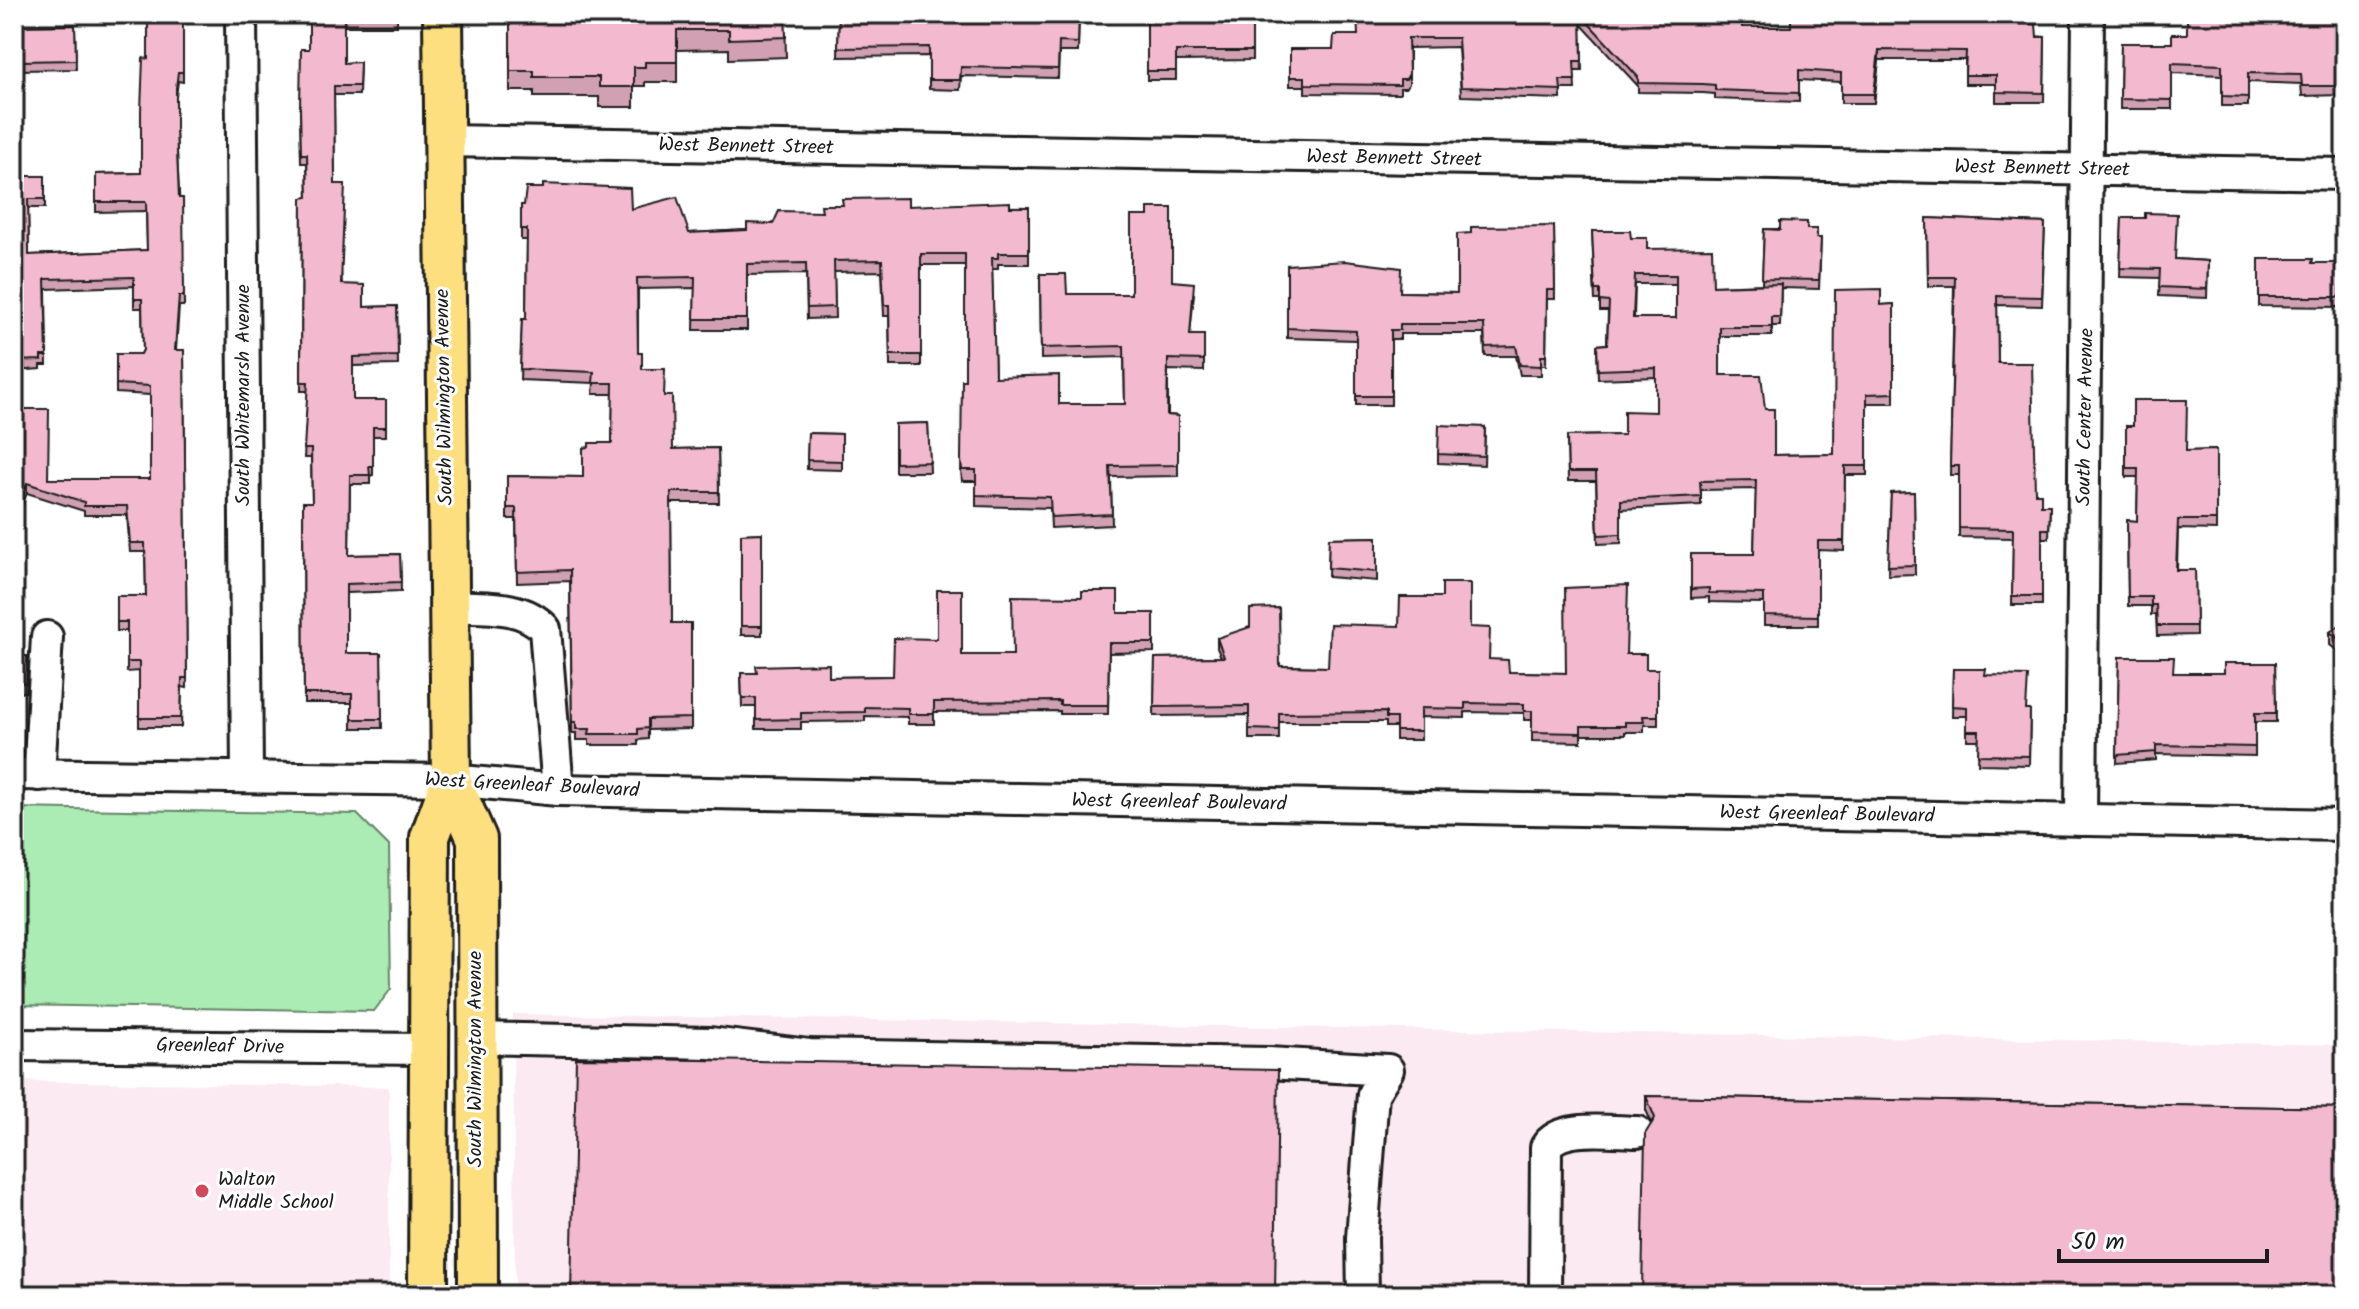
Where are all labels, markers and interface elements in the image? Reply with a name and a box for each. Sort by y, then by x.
street label: West Bennett Street [658,129,834,165]
street label: West Bennett Street [1306,141,1482,177]
street label: West Bennett Street [1954,151,2130,187]
street label: South Whitemarsh Avenue [228,284,260,506]
street label: South Wilmington Avenue [427,289,463,505]
street label: South Center Avenue [2068,328,2104,506]
street label: West Greenleaf Boulevard [424,764,641,808]
street label: West Greenleaf Boulevard [1071,785,1288,821]
street label: West Greenleaf Boulevard [1719,797,1936,833]
street label: South Wilmington Avenue [460,951,492,1167]
street label: Greenleaf Drive [156,1030,284,1064]
place label: Walton Middle School [218,1164,334,1219]
marker: Walton Middle School [193,1182,211,1200]
scale bar [2059,1213,2267,1263]
text: 50 m [2071,1223,2125,1262]

